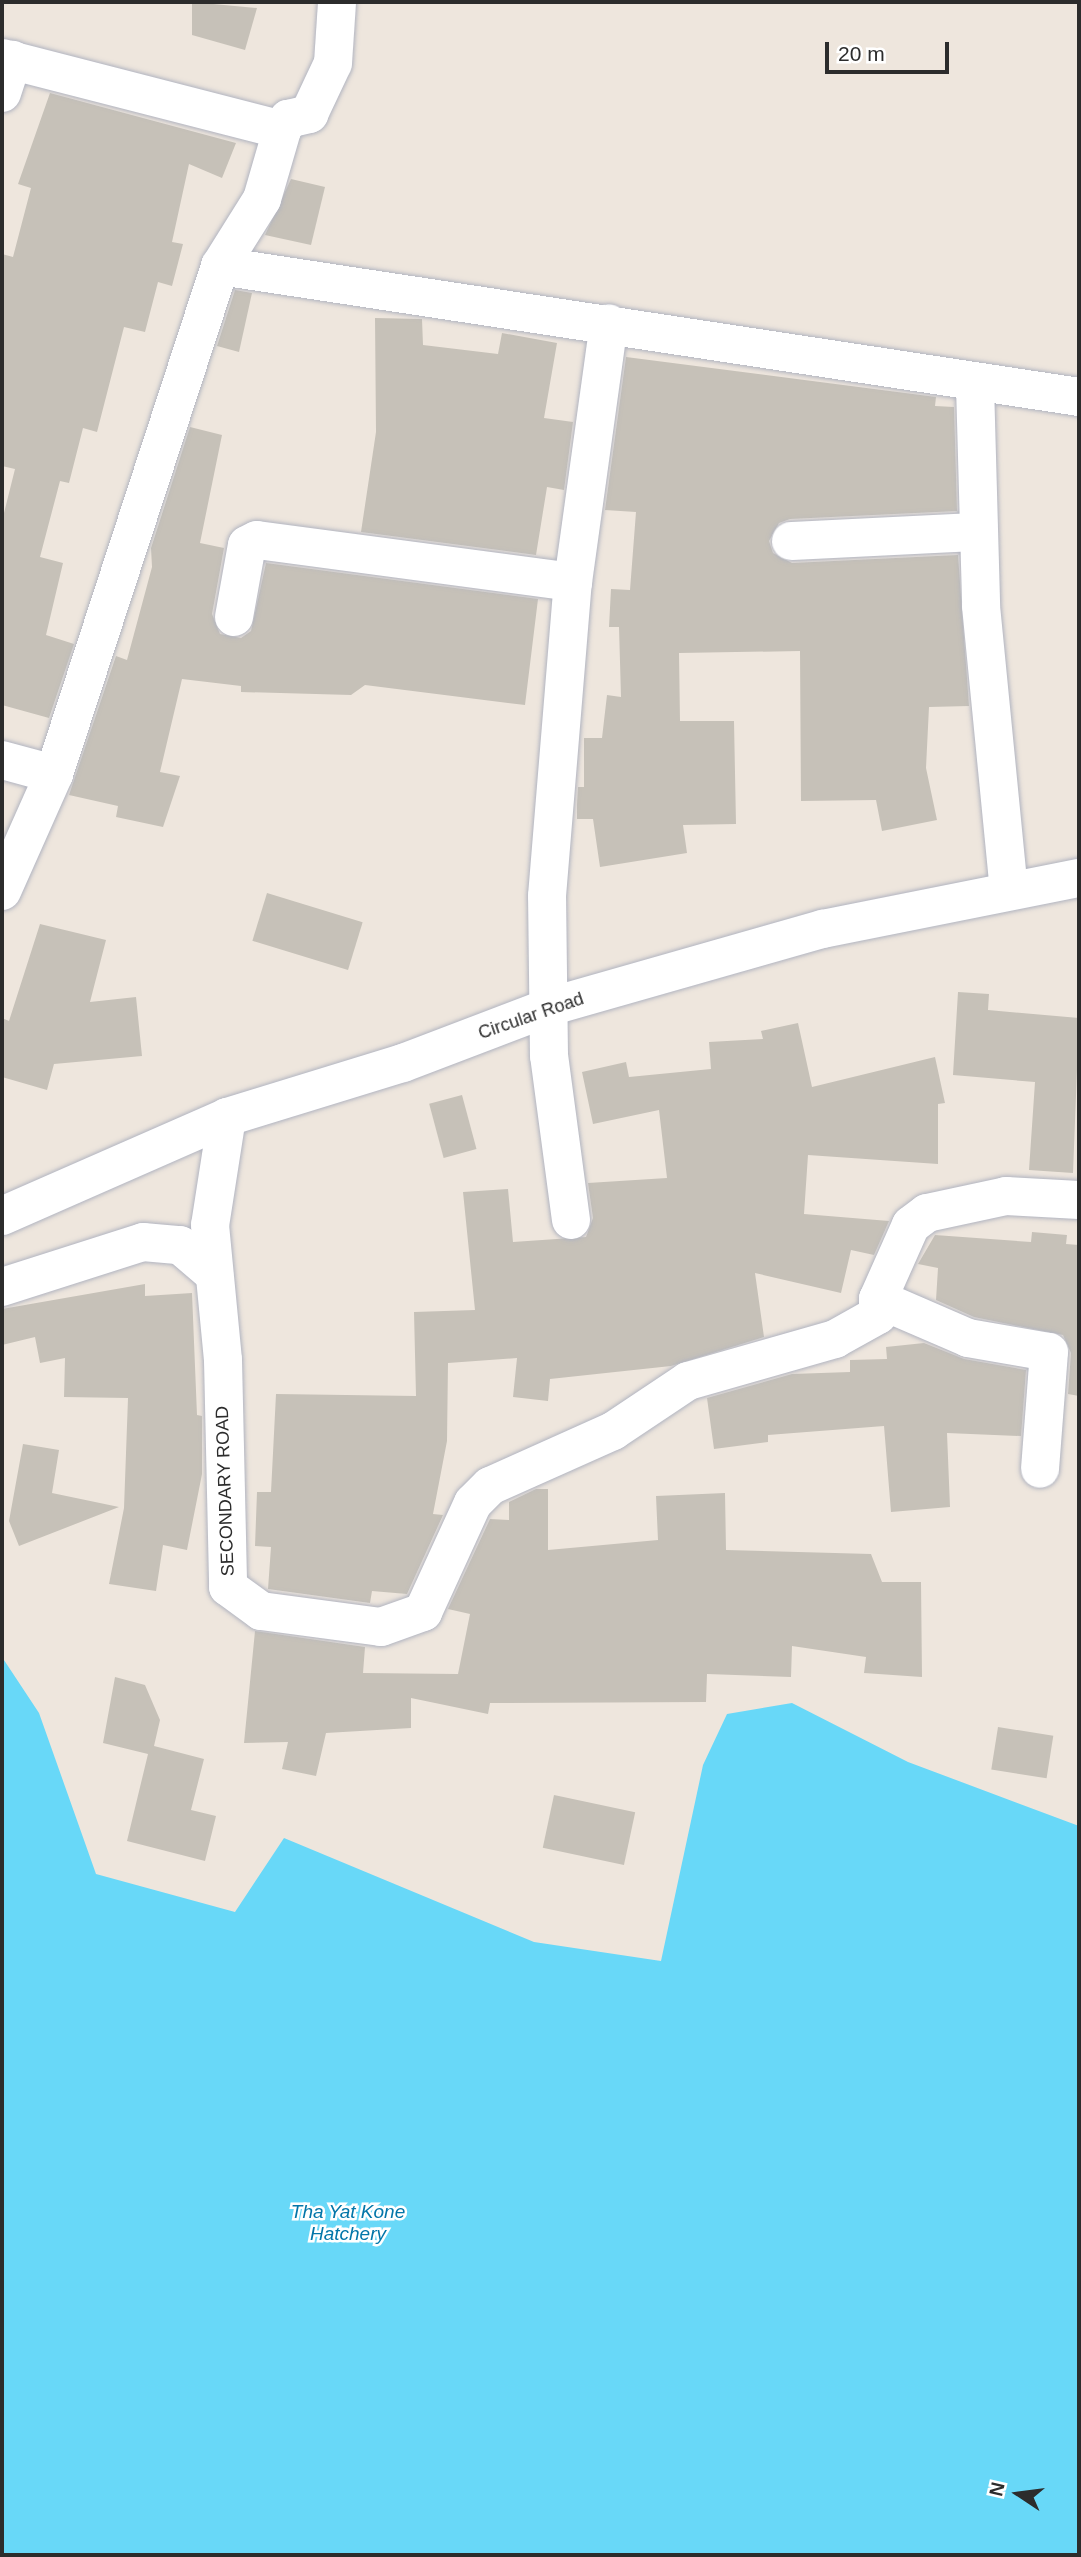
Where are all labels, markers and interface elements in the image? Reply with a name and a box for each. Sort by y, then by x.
scale bar [829,28,953,72]
text: 20 m [838,42,885,65]
street label: Circular Road [475,988,587,1044]
street label: SECONDARY ROAD [211,1405,239,1577]
water label: Tha Yat Kone Hatchery [291,2201,405,2245]
north arrow [983,2459,1053,2529]
text: N [985,2480,1009,2498]

